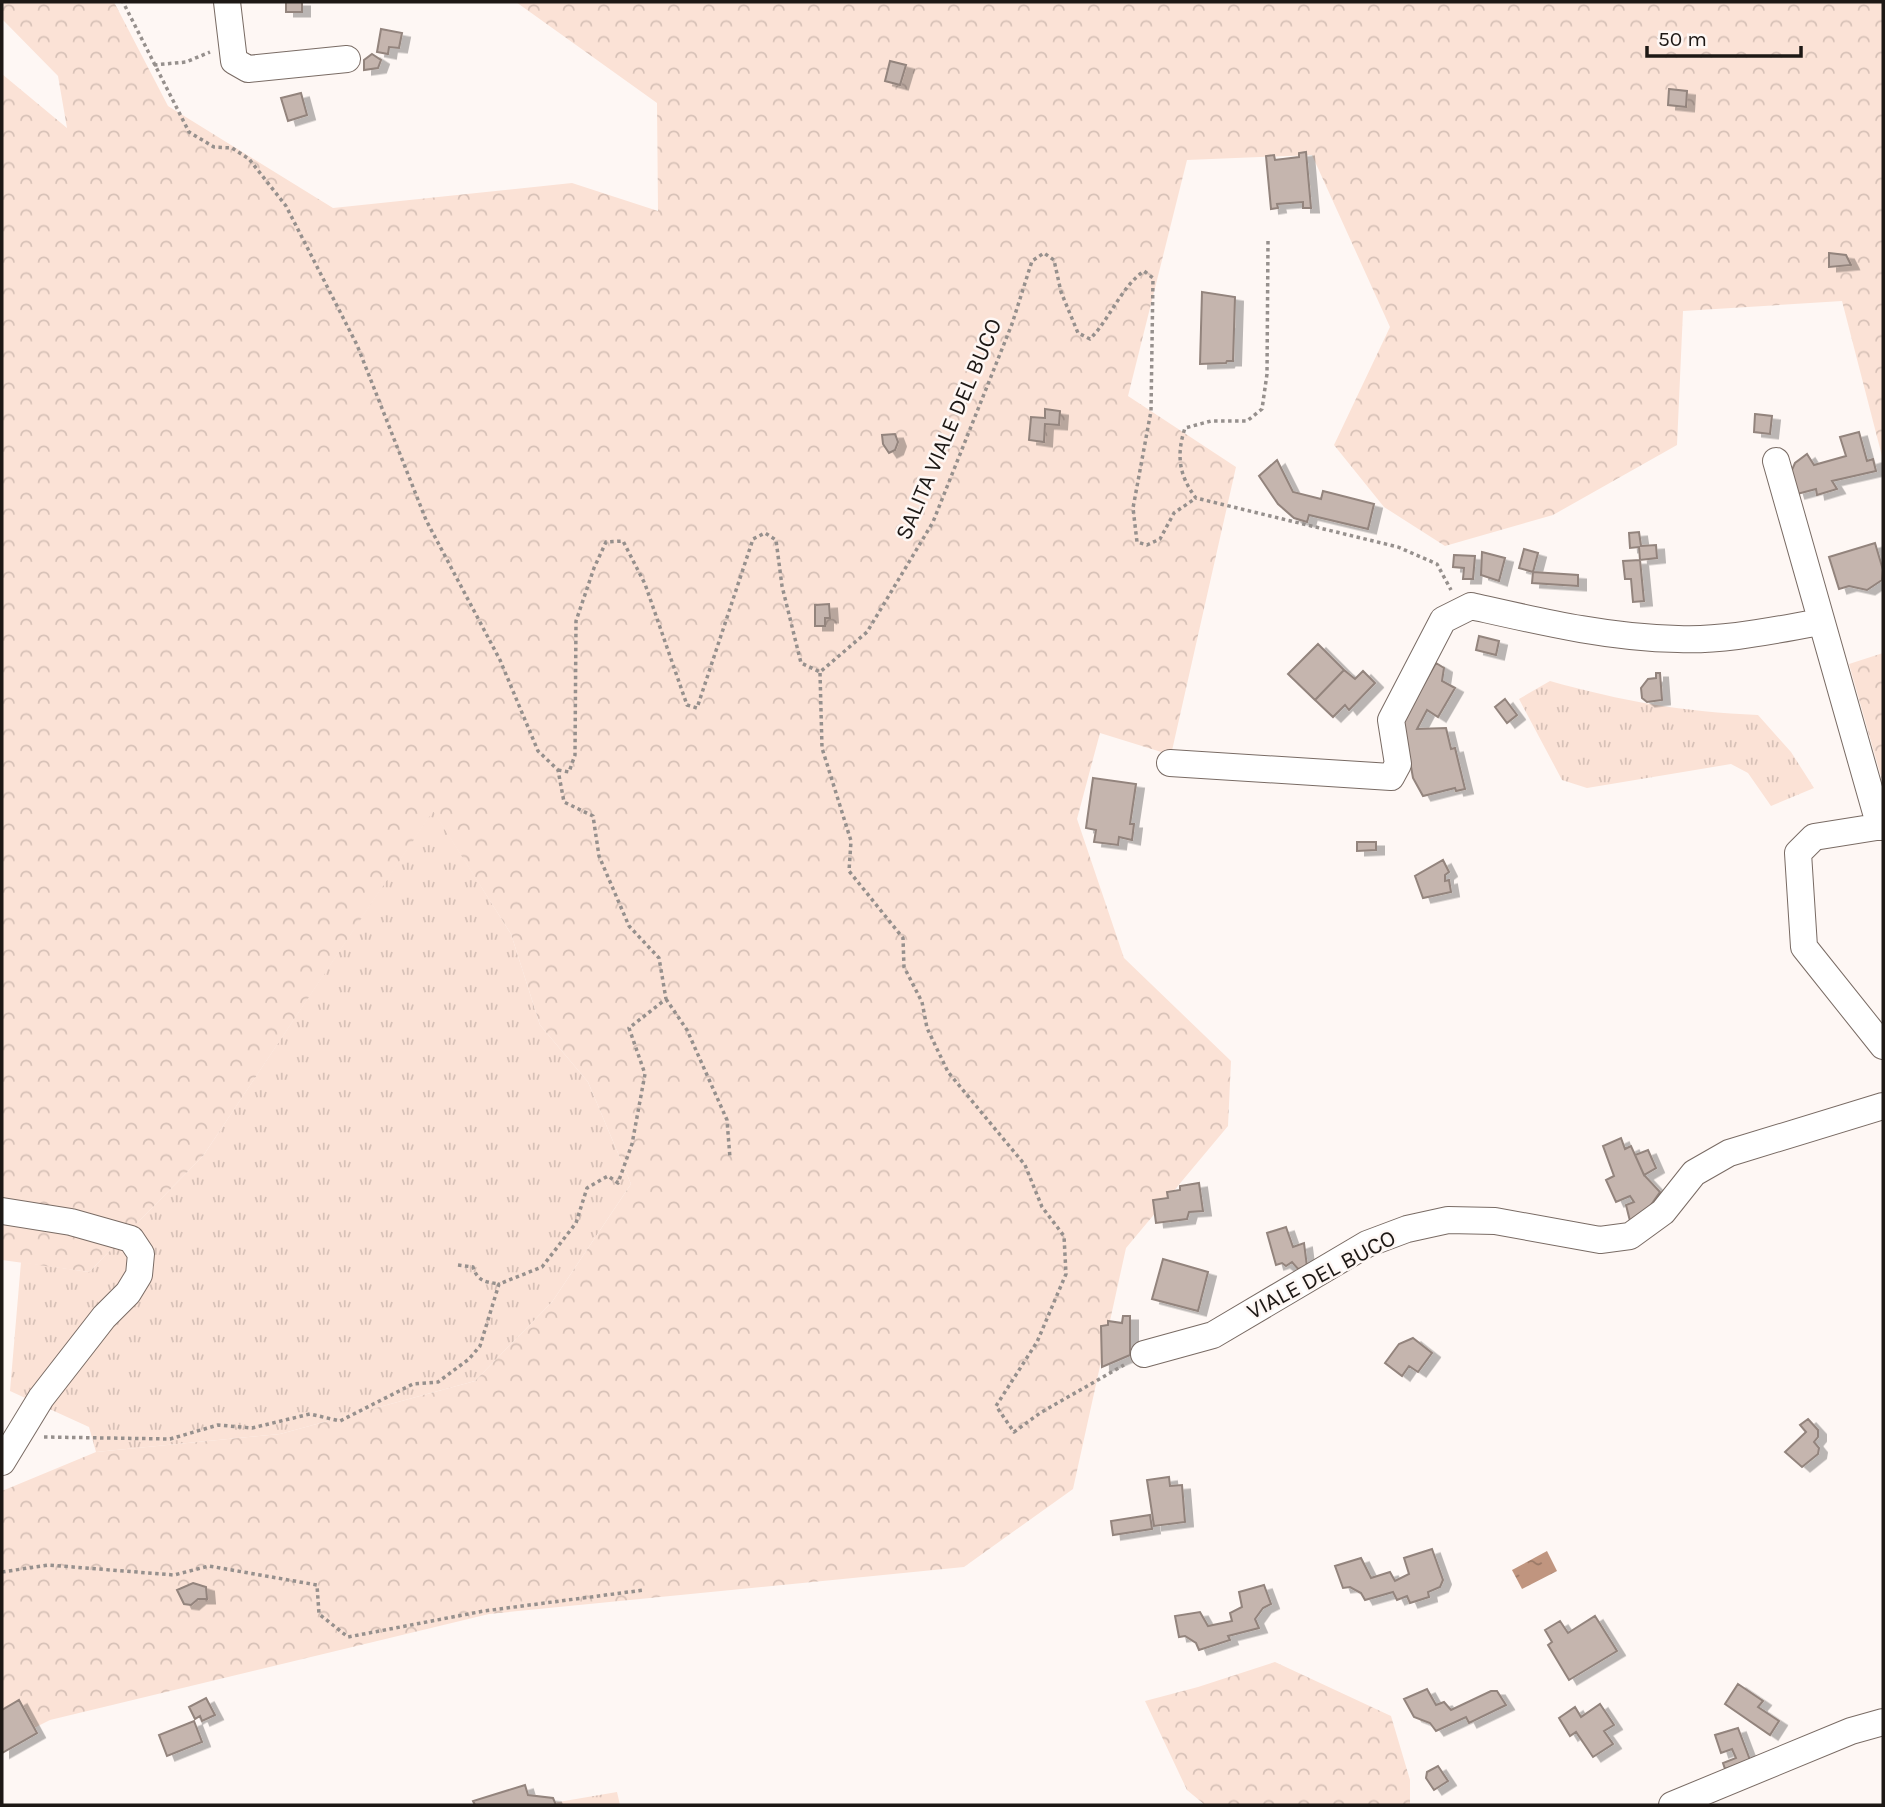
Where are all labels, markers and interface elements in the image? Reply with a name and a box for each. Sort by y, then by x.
scale bar [1647,14,1801,58]
text: 50 m [1658,27,1707,51]
street label: SALITA VIALE DEL BUCO [890,314,1007,544]
street label: VIALE DEL BUCO [1242,1224,1400,1325]

